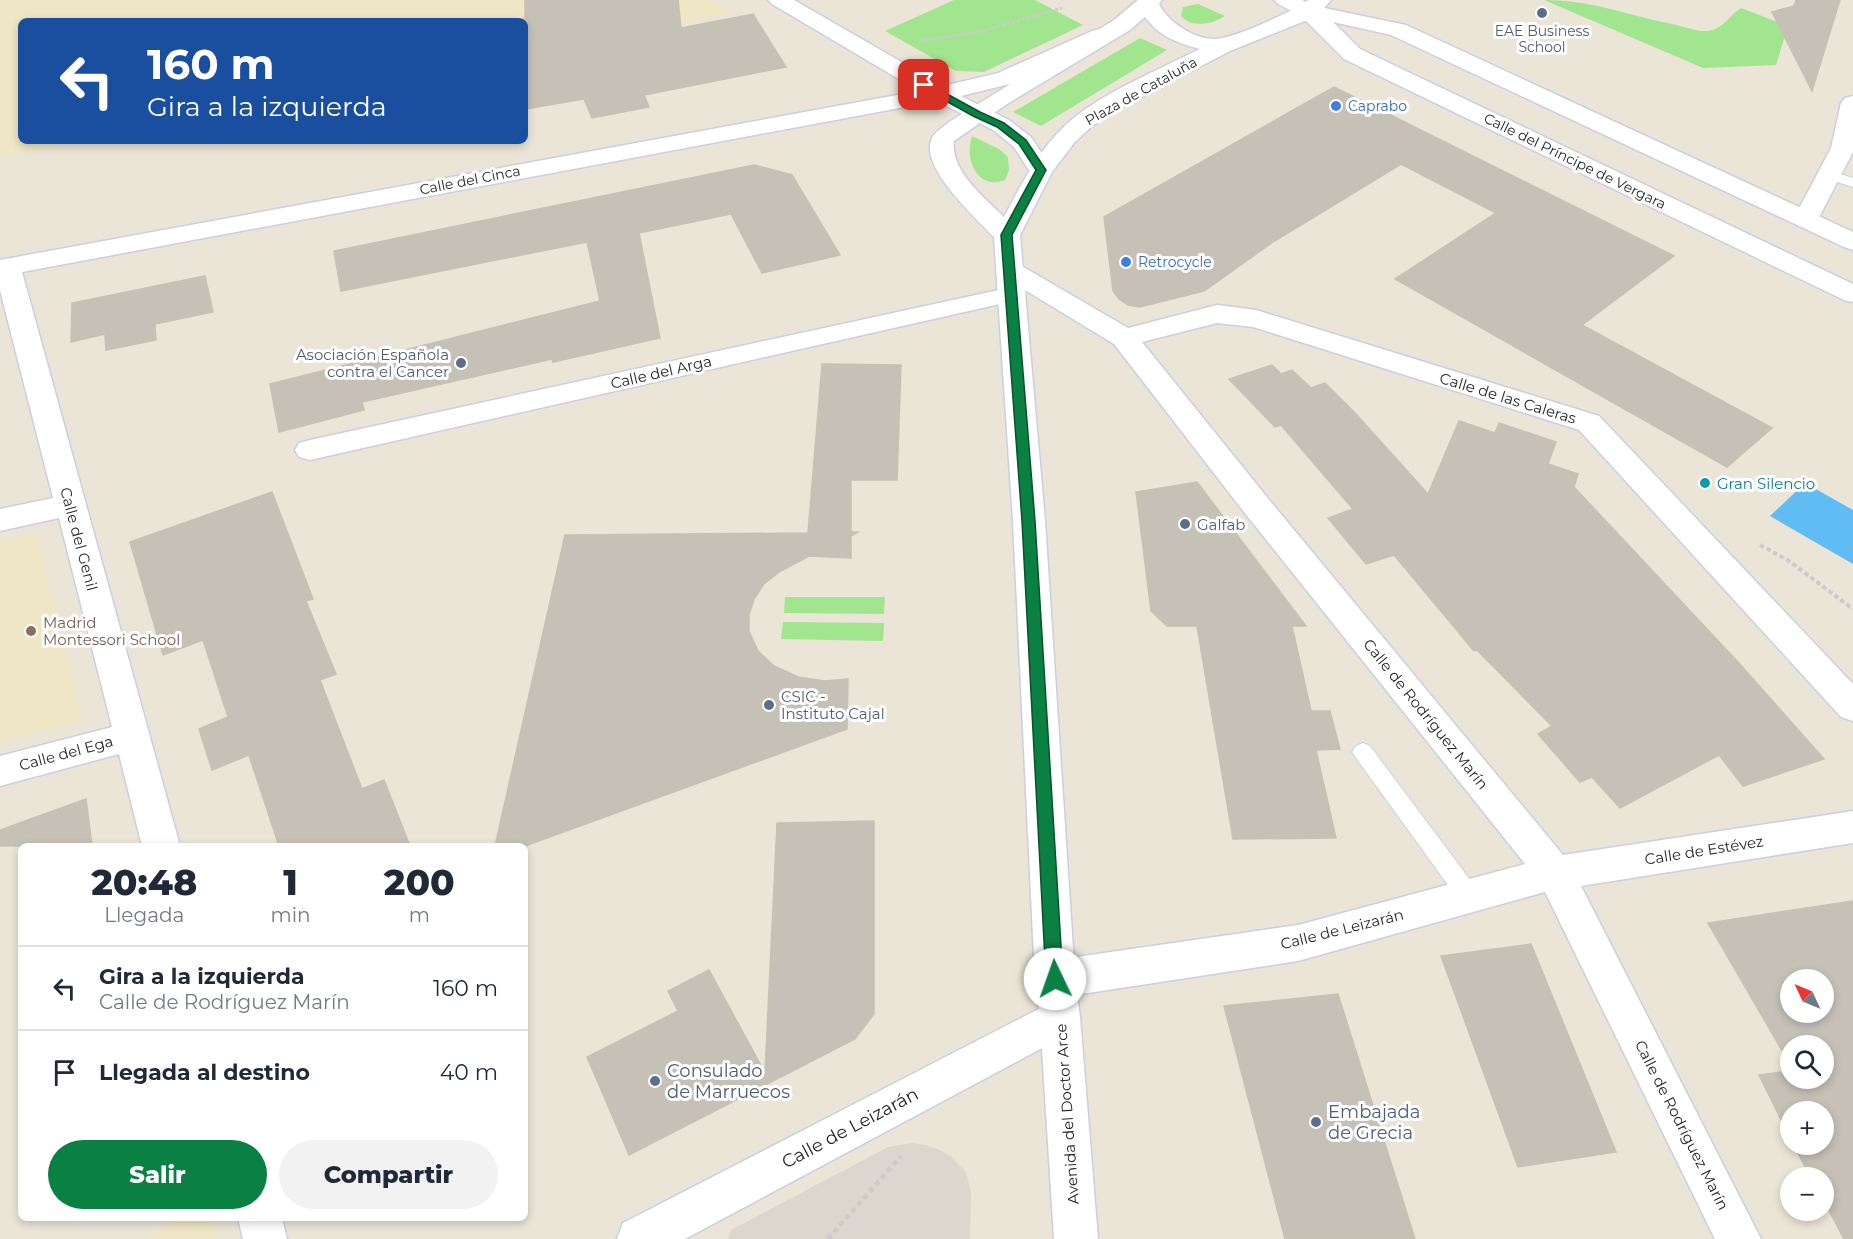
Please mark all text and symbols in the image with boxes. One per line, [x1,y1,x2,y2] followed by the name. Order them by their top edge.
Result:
[1535,6,1549,20] marker: EAE Business School
[1495,22,1589,56] place label: EAE Business School
[147,38,275,90] text: 160 m
[48,42,126,120] icon: left
[1082,53,1200,129] street label: Plaza de Cataluña
[898,59,949,110] pin
[907,68,940,101] icon: arrive
[147,90,387,123] text: Gira a la izquierda
[1348,97,1407,115] place label: Caprabo
[1329,99,1343,113] marker: Caprabo
[1481,109,1669,213] street label: Calle del Príncipe de Vergara
[418,161,522,199] street label: Calle del Cinca
[1138,253,1212,271] place label: Retrocycle
[1119,255,1133,269] marker: Retrocycle
[296,345,449,381] place label: Asociación Española contra el Cancer
[609,351,713,393] street label: Calle del Arga
[454,356,468,370] marker: Asociación Española contra el Cancer
[1437,368,1579,428] street label: Calle de las Caleras
[1717,474,1815,493] place label: Gran Silencio
[1698,476,1712,490] marker: Gran Silencio
[56,485,102,593] street label: Calle del Genil
[1197,515,1245,534] place label: Galfab
[1178,517,1192,531] marker: Galfab
[43,613,180,649] place label: Madrid Montessori School
[24,624,38,638] marker: Madrid Montessori School
[1359,635,1493,793] street label: Calle de Rodríguez Marín
[781,687,885,723] place label: CSIC - Instituto Cajal
[762,698,776,712] marker: CSIC - Instituto Cajal
[17,731,115,775] street label: Calle del Ega
[1643,831,1765,869] street label: Calle de Estévez
[91,860,197,904] text: 20:48
[283,860,298,904] text: 1
[384,860,455,904] text: 200
[104,903,184,927] text: Llegada
[271,903,311,927] text: min
[409,903,430,927] text: m
[1278,905,1406,953] street label: Calle de Leizarán
[1023,947,1087,1011] position arrow
[99,963,305,990] text: Gira a la izquierda
[1780,969,1834,1023] north arrow
[1780,969,1834,1221] map controls
[48,972,81,1005] icon: left
[433,975,498,1002] text: 160 m
[99,990,350,1014] text: Calle de Rodríguez Marín
[1051,1023,1083,1205] street label: Avenida del Doctor Arce
[1780,1035,1834,1089] button: search
[1631,1037,1733,1213] street label: Calle de Rodríguez Marín
[48,1056,81,1089] icon: arrive
[99,1059,310,1086] text: Llegada al destino
[440,1059,498,1086] text: 40 m
[667,1060,790,1103] place label: Consulado de Marruecos
[648,1074,662,1088] marker: Consulado de Marruecos
[778,1083,922,1173] street label: Calle de Leizarán
[1328,1101,1420,1144] place label: Embajada de Grecia
[1780,1101,1834,1155] button: +
[1309,1115,1323,1129] marker: Embajada de Grecia
[48,1140,267,1209] button: Salir
[279,1140,498,1209] button: Compartir
[1780,1167,1834,1221] button: −

